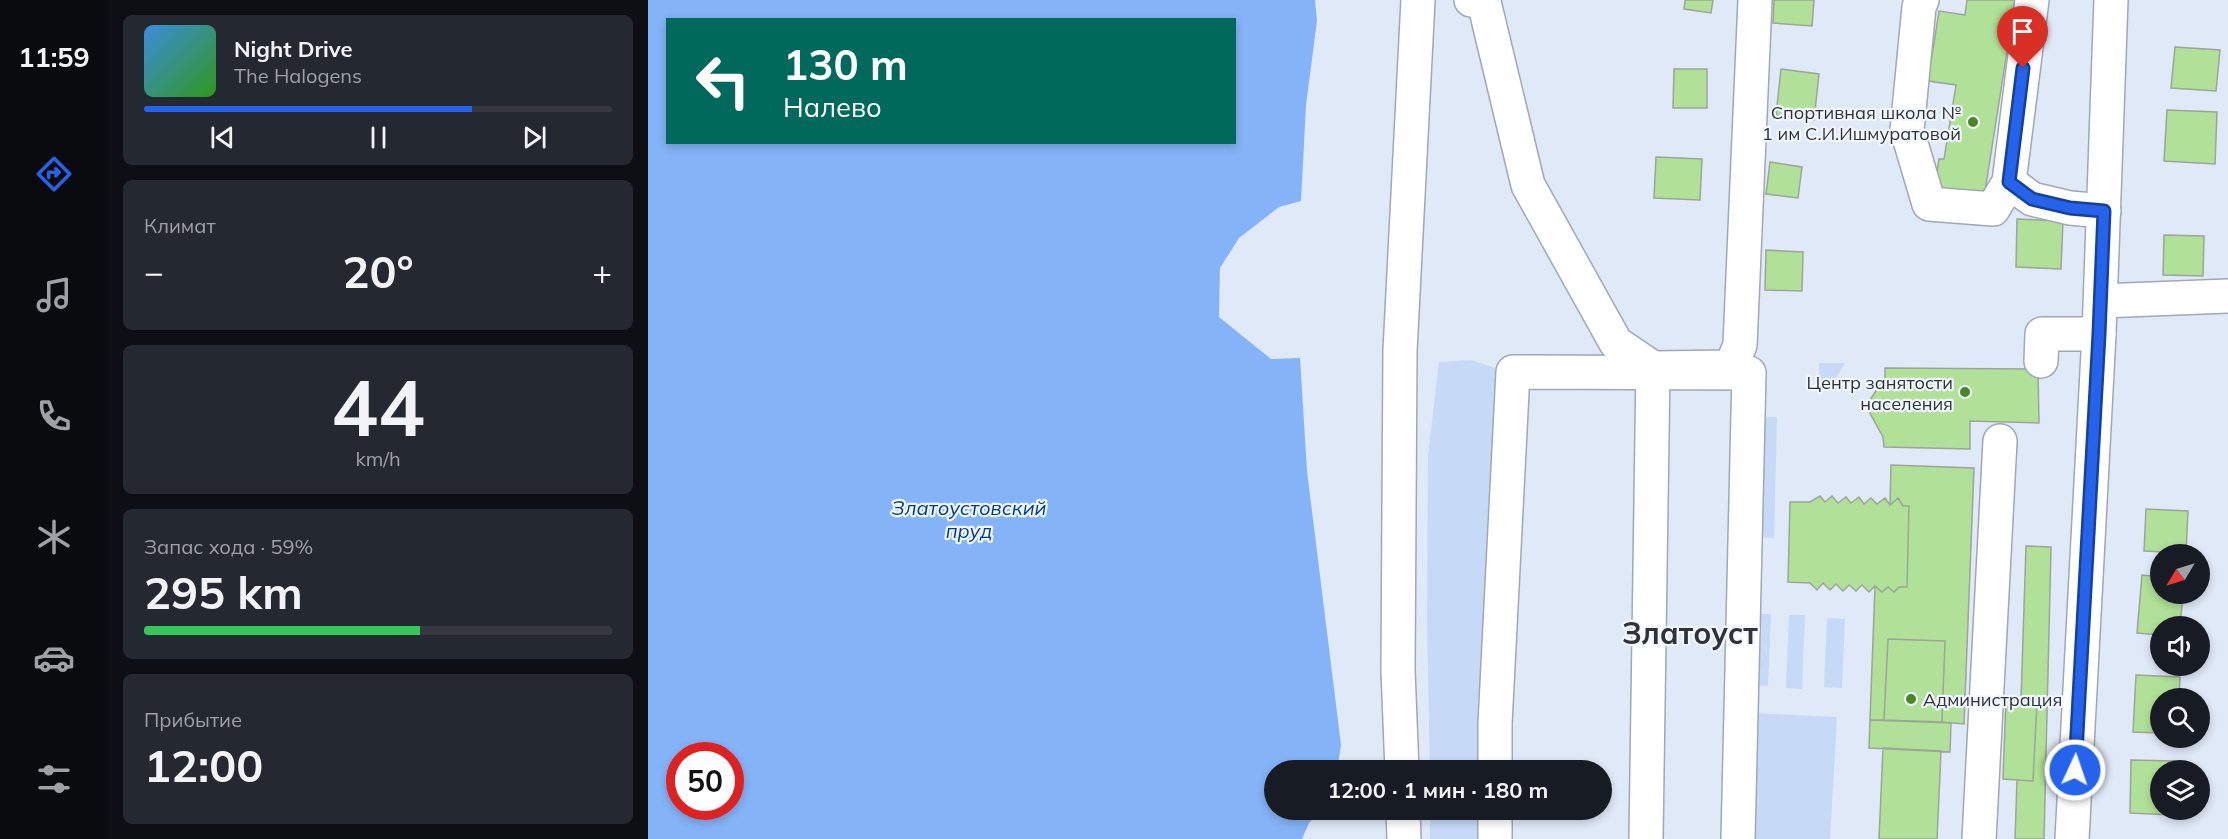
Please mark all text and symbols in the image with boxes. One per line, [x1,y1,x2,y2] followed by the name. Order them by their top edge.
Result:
[1997,6,2048,68] pin
[2006,15,2039,48] icon: arrive
[234,35,353,63] text: Night Drive
[783,38,908,91] text: 130 m
[18,40,90,74] text: 11:59
[684,42,762,120] icon: left
[234,63,362,88] text: The Halogens
[783,90,882,124] text: Налево
[1762,101,1961,145] place label: Спортивная школа № 1 им С.И.Ишмуратовой
[1966,115,1980,129] marker: Спортивная школа № 1 им С.И.Ишмуратовой
[206,121,239,154] icon: previous
[362,121,395,154] icon: pause
[518,121,551,154] icon: next
[33,153,75,195] icon: directions
[144,213,216,238] text: Климат
[342,243,414,299] text: 20°
[144,251,164,292] text: −
[592,251,612,292] text: +
[33,274,75,316] icon: music
[331,358,425,456] text: 44
[1807,371,1953,415] place label: Центр занятости населения
[1958,385,1972,399] marker: Центр занятости населения
[33,395,75,437] icon: phone
[355,446,401,471] text: km/h
[892,495,1047,543] water label: Златоустовский пруд
[33,516,75,558] icon: climate
[144,534,313,559] text: Запас хода · 59%
[2150,544,2210,604] north arrow
[2150,544,2210,820] map controls
[144,564,303,620] text: 295 km
[1622,614,1758,652] district label: Златоуст
[2150,616,2210,676] button: sound
[33,637,75,679] icon: car
[1923,688,2062,711] place label: Администрация
[2150,688,2210,748] button: search
[1904,692,1918,706] marker: Администрация
[144,707,242,732] text: Прибытие
[144,737,263,793] text: 12:00
[2043,738,2107,802] position arrow
[666,742,744,820] speed limit sign: 50
[33,758,75,800] icon: filters
[2150,760,2210,820] button: layers
[1328,776,1548,804] text: 12:00 · 1 мин · 180 m

